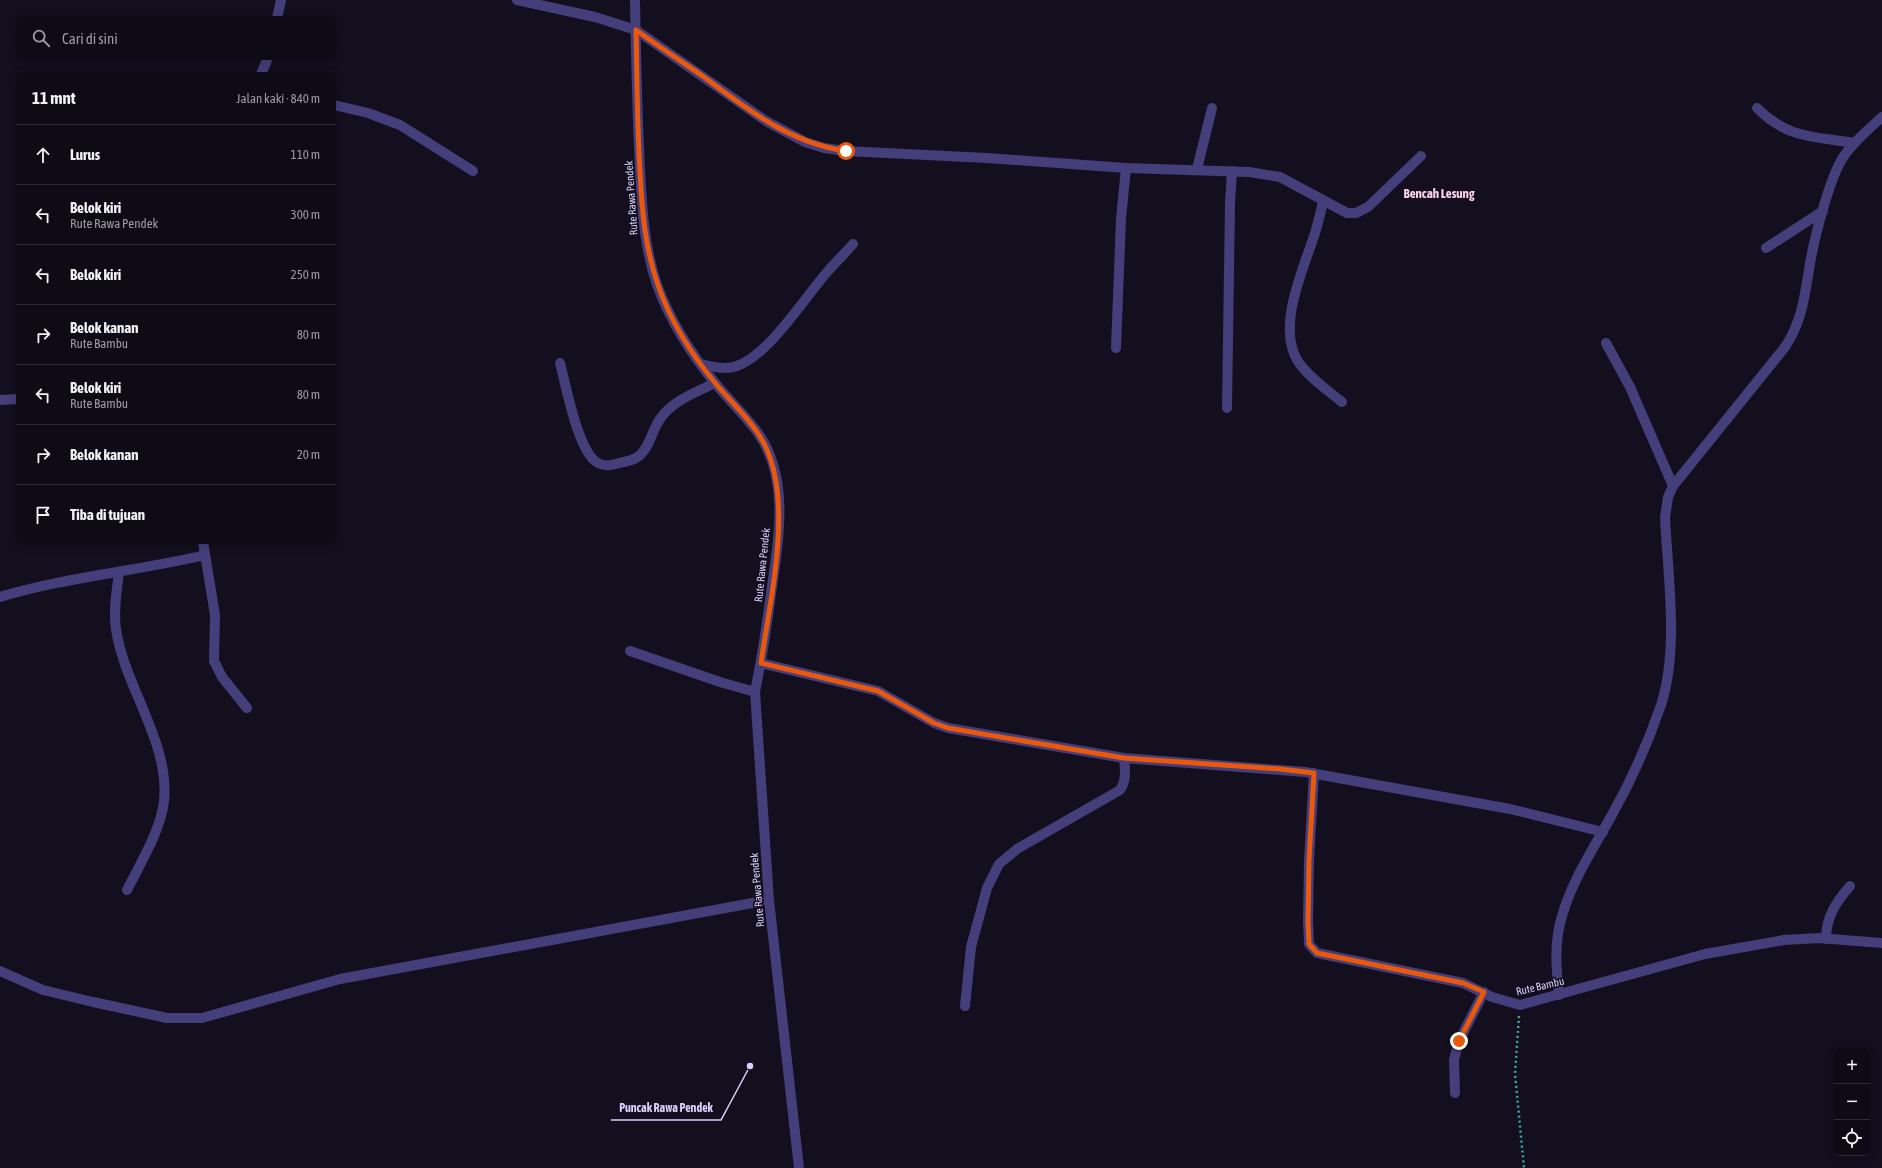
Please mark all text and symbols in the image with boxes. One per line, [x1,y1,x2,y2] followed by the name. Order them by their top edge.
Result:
[16,16,336,60] search box
[30,27,52,49] icon: search
[62,30,118,47] text: Cari di sini
[32,88,76,108] text: 11 mnt
[236,91,320,106] text: Jalan kaki · 840 m
[837,142,855,160] route start
[32,144,54,166] icon: ahead
[70,146,100,163] text: Lurus
[291,147,320,162] text: 110 m
[622,160,640,236] street label: Rute Rawa Pendek
[1403,186,1475,201] district label: Bencah Lesung
[70,199,121,216] text: Belok kiri
[32,204,54,226] icon: left
[291,207,320,222] text: 300 m
[70,216,158,231] text: Rute Rawa Pendek
[32,264,54,286] icon: left
[70,266,121,283] text: Belok kiri
[291,267,320,282] text: 250 m
[70,319,139,336] text: Belok kanan
[32,324,54,346] icon: right
[297,327,320,342] text: 80 m
[70,336,128,351] text: Rute Bambu
[70,379,121,396] text: Belok kiri
[32,384,54,406] icon: left
[297,387,320,402] text: 80 m
[70,396,128,411] text: Rute Bambu
[32,444,54,466] icon: right
[70,446,139,463] text: Belok kanan
[297,447,320,462] text: 20 m
[32,504,54,526] icon: arrive
[70,506,145,523] text: Tiba di tujuan
[752,527,772,603] street label: Rute Rawa Pendek
[748,852,766,928] street label: Rute Rawa Pendek
[1515,975,1565,997] street label: Rute Bambu
[1450,1032,1468,1050] route end
[1834,1048,1870,1156] map controls
[1834,1048,1870,1084] button: +
[1834,1084,1870,1120] button: −
[611,1096,721,1120] callout: Puncak Rawa Pendek
[619,1101,714,1115] text: Puncak Rawa Pendek
[1834,1120,1870,1156] button: locate

